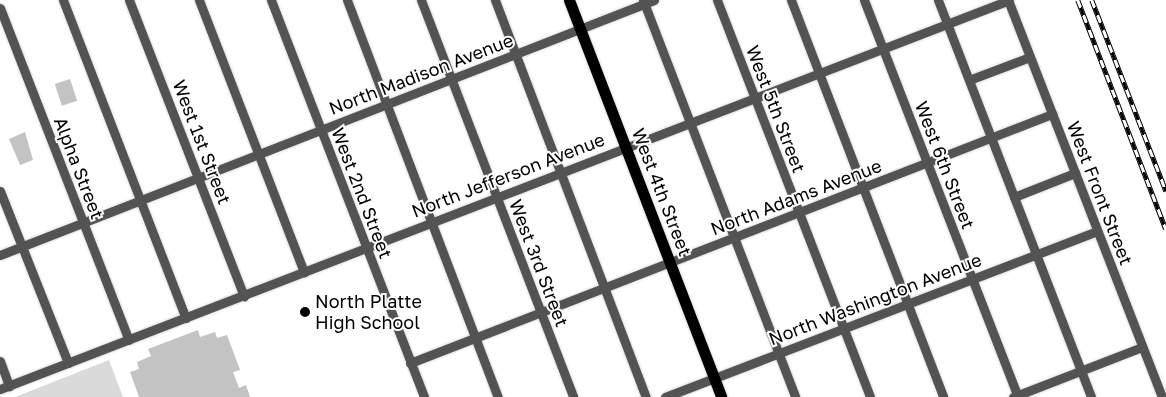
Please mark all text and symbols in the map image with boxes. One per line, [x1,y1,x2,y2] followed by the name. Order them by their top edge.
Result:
[326,29,516,119] street label: North Madison Avenue
[742,42,810,176] street label: West 5th Street
[168,77,236,207] street label: West 1st Street
[911,98,979,232] street label: West 6th Street
[50,114,108,222] street label: Alpha Street
[1063,118,1137,268] street label: West Front Street
[327,124,397,262] street label: West 2nd Street
[628,125,696,259] street label: West 4th Street
[408,128,608,222] street label: North Jefferson Avenue
[708,154,884,240] street label: North Adams Avenue
[505,196,573,330] street label: West 3rd Street
[766,248,984,350] street label: North Washington Avenue
[315,291,422,334] place label: North Platte High School
[299,306,311,318] marker: North Platte High School

